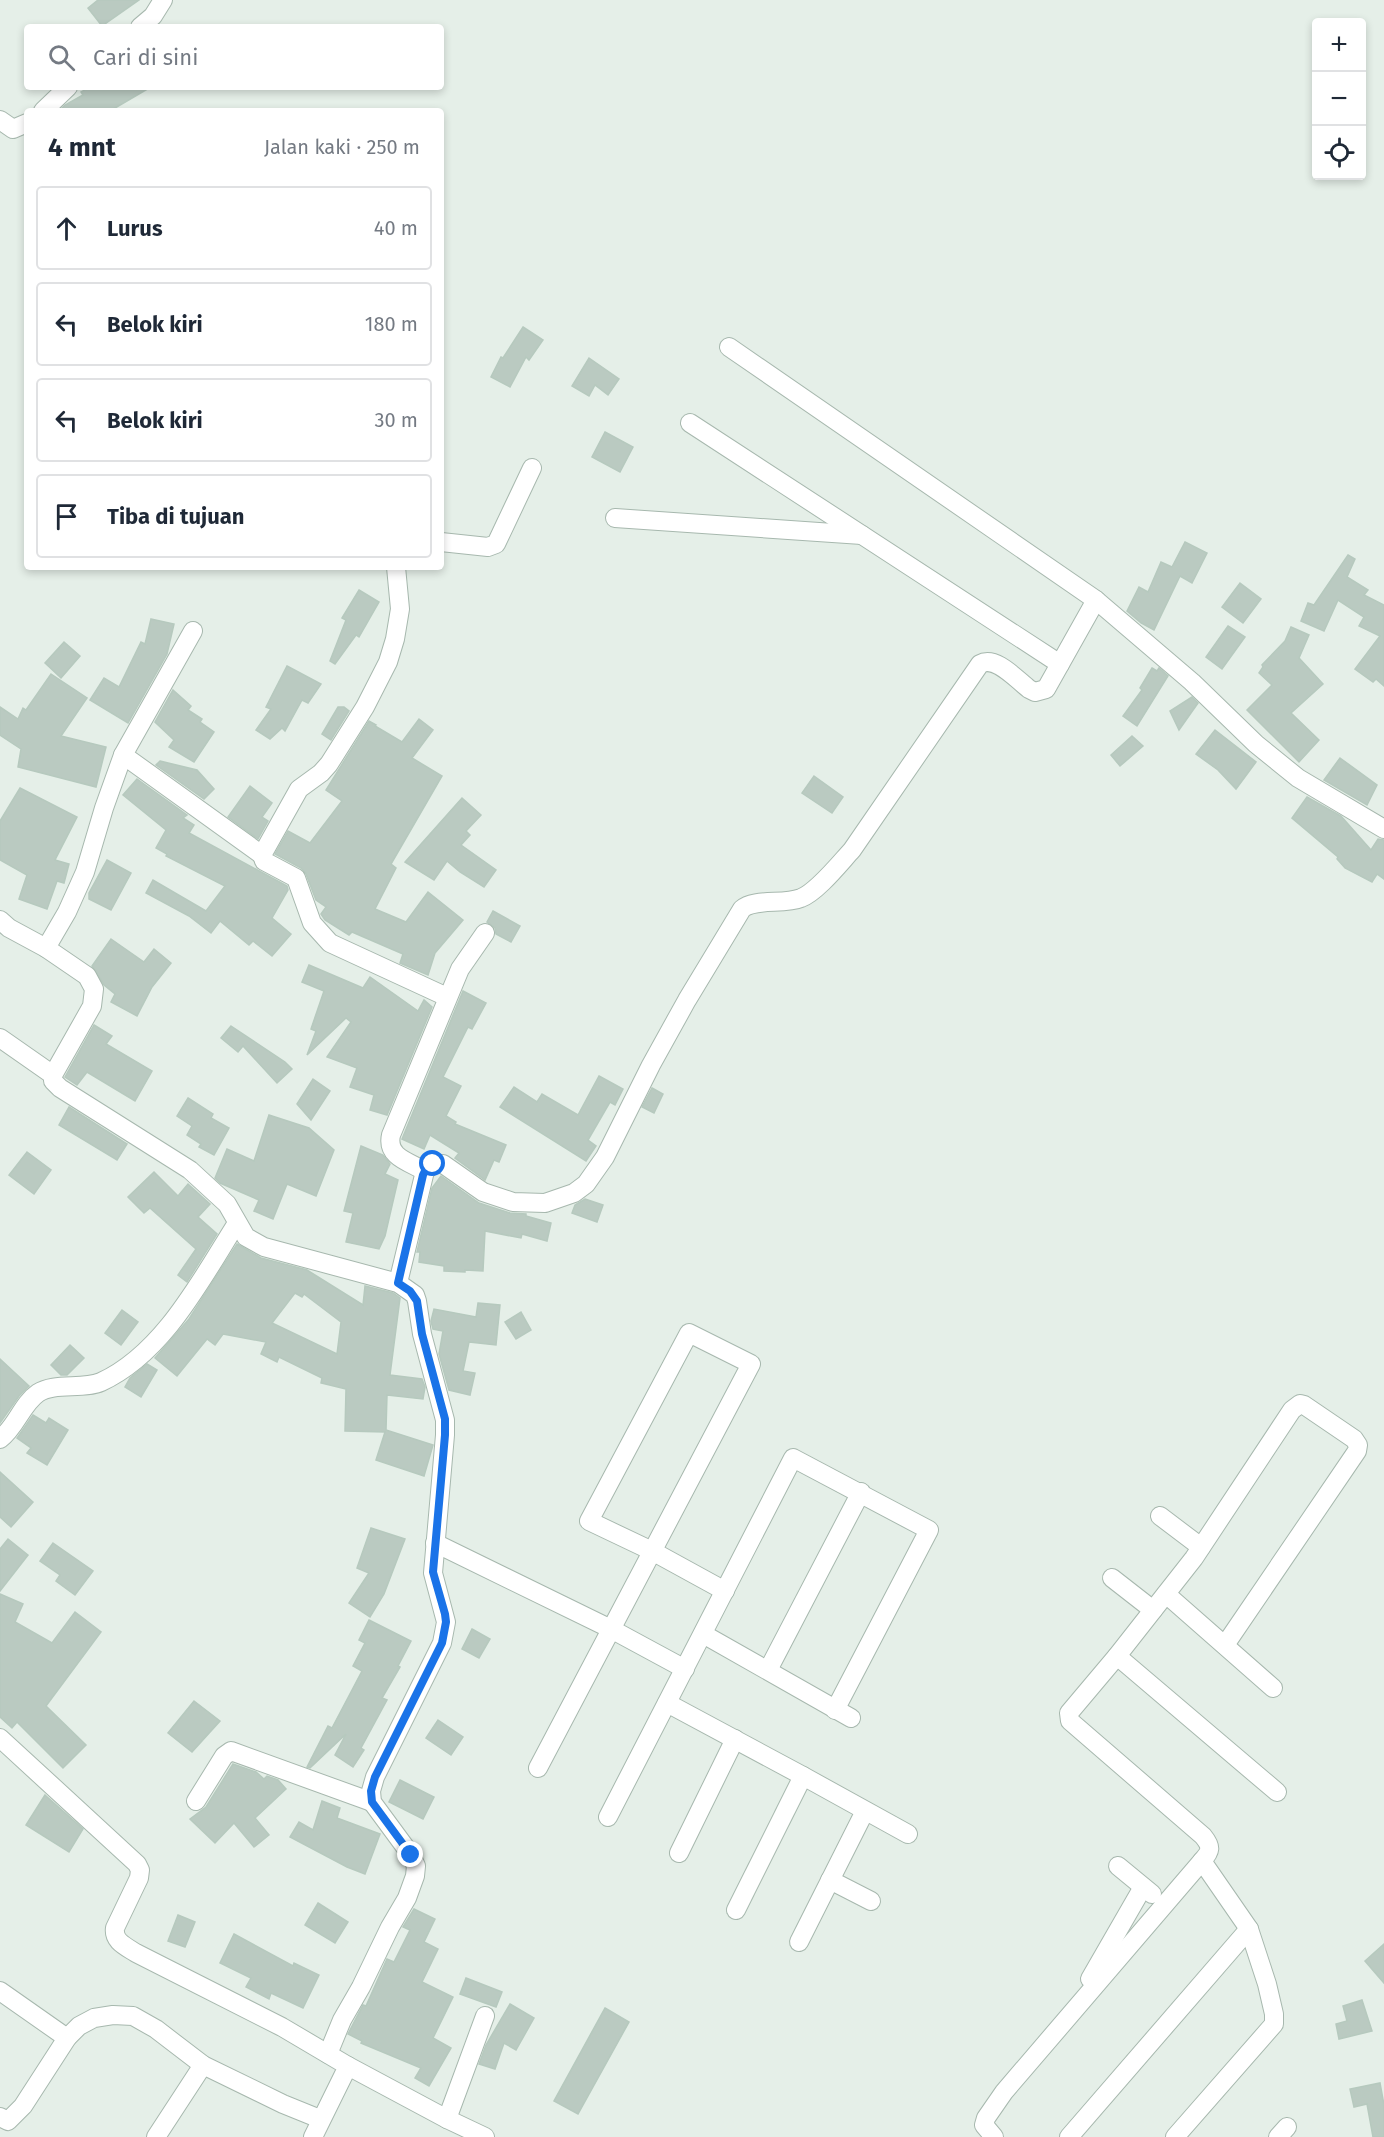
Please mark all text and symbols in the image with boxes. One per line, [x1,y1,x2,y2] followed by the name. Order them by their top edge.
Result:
[1312,18,1366,180] map controls
[1312,18,1366,72] button: +
[24,24,444,90] search box
[45,41,78,74] icon: search
[93,44,198,71] text: Cari di sini
[1312,72,1366,126] button: −
[1312,126,1366,180] button: locate
[48,132,116,163] text: 4 mnt
[264,135,420,159] text: Jalan kaki · 250 m
[50,212,83,245] icon: ahead
[107,215,163,242] text: Lurus
[374,216,418,240] text: 40 m
[50,308,83,341] icon: left
[107,311,203,338] text: Belok kiri
[365,312,418,336] text: 180 m
[50,404,83,437] icon: left
[107,407,203,434] text: Belok kiri
[374,408,418,432] text: 30 m
[50,500,83,533] icon: arrive
[107,503,244,530] text: Tiba di tujuan
[419,1150,445,1176] route start
[397,1841,423,1867] route end

